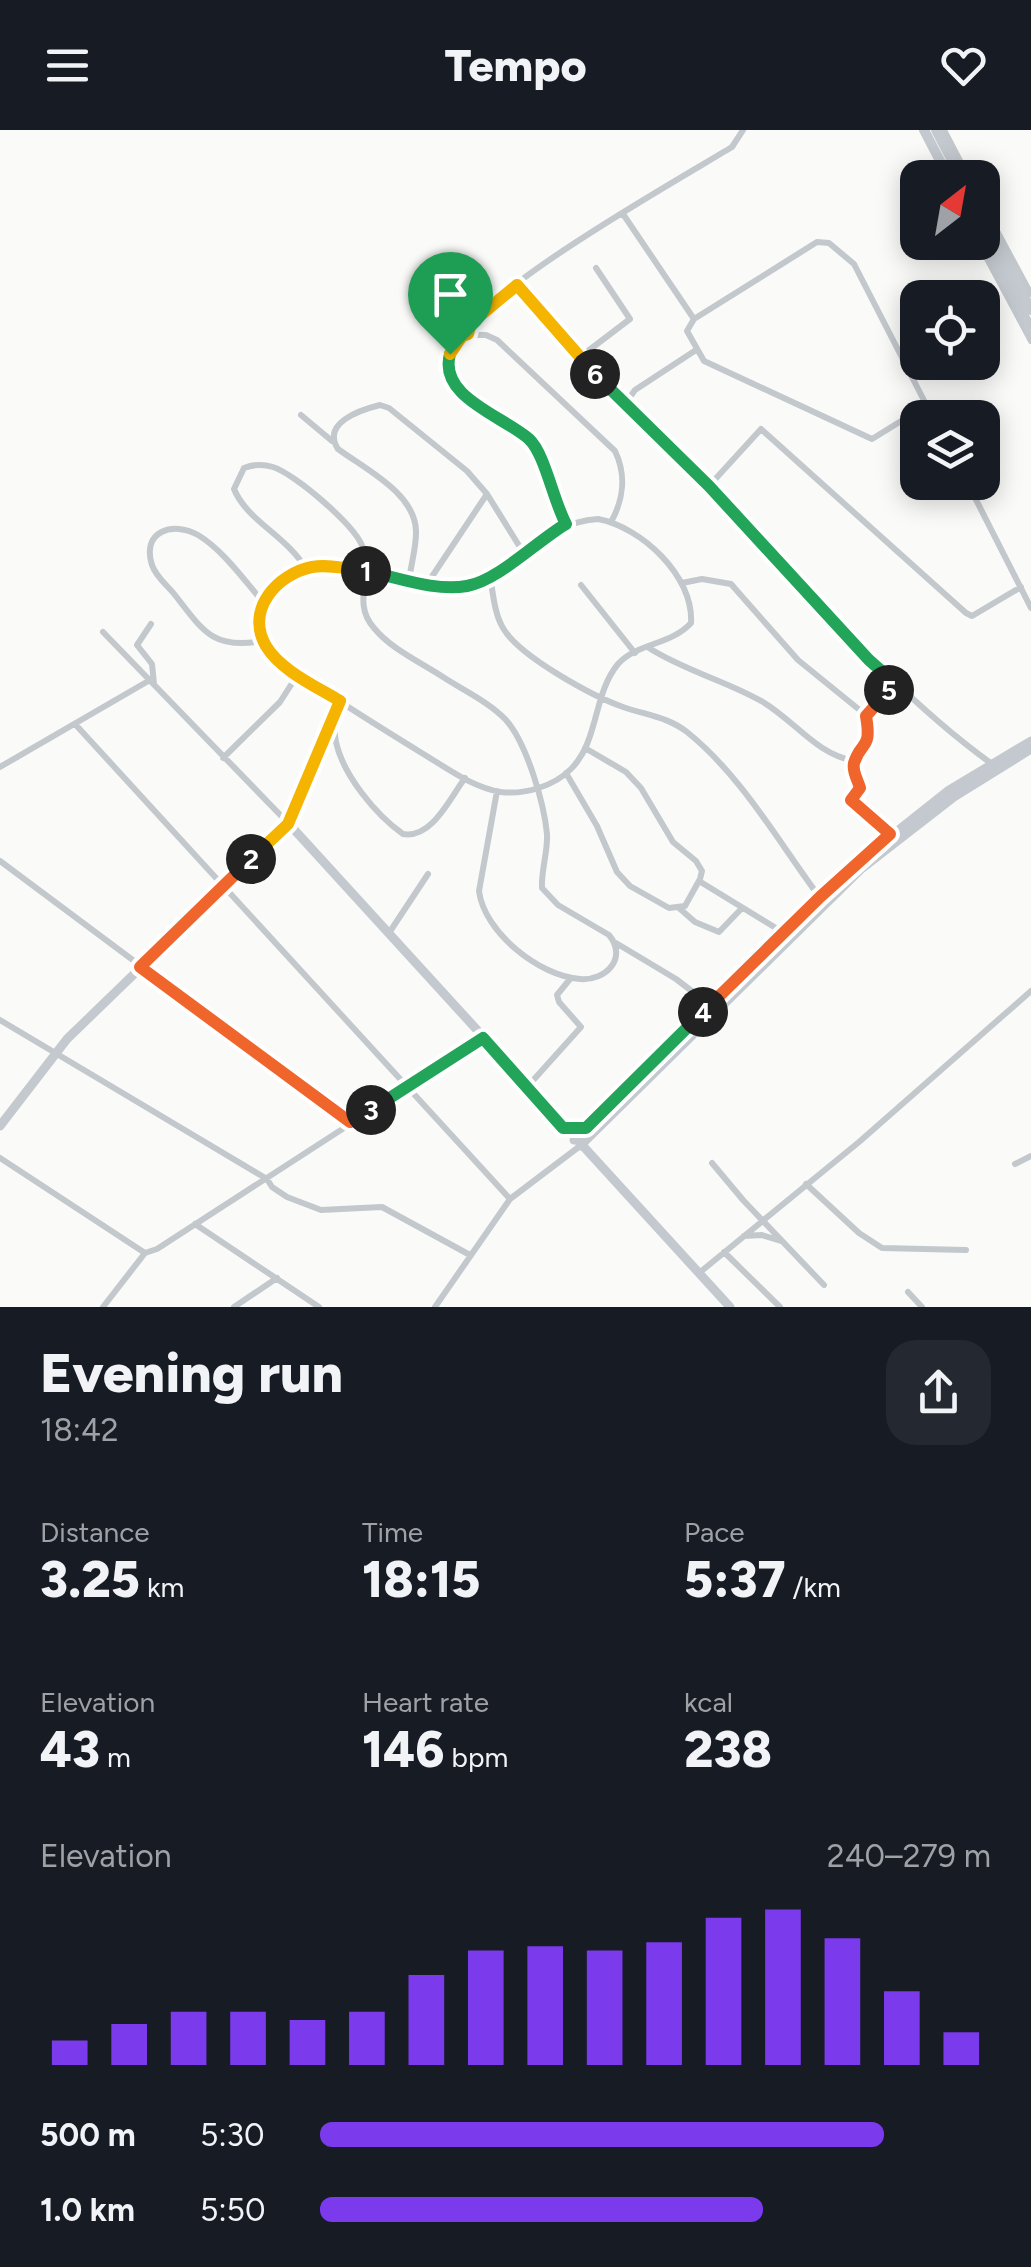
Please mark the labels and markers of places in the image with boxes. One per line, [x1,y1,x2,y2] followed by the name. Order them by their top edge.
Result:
[408,252,493,355] pin
[570,349,620,399] pin: 6
[341,546,391,596] pin: 1
[864,665,914,715] pin: 5
[226,834,276,884] pin: 2
[678,987,728,1037] pin: 4
[346,1085,396,1135] pin: 3

